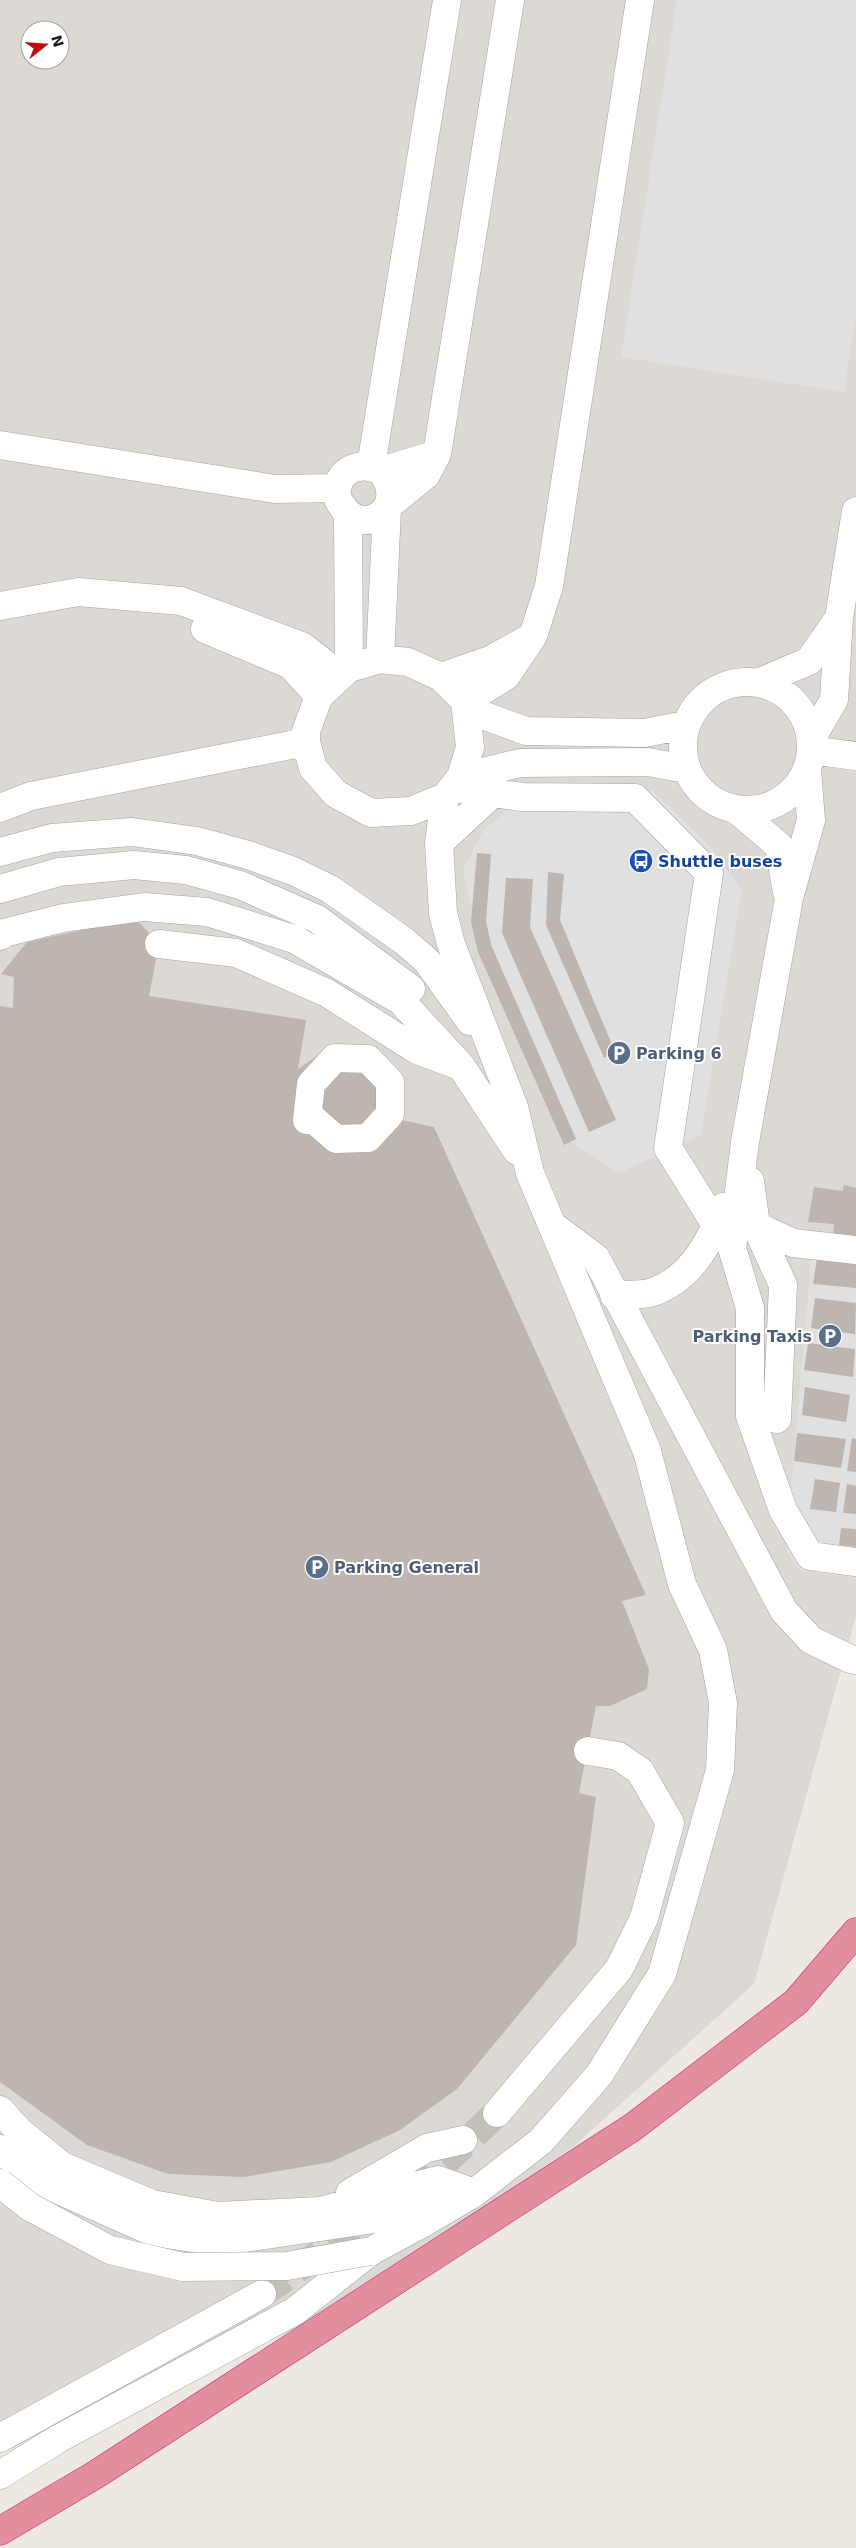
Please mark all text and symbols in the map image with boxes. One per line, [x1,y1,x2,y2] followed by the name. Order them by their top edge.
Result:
[20,20,70,70] north arrow
[48,33,67,49] text: N
[628,848,654,874] bus stop icon: Shuttle buses
[658,852,782,871] place label: Shuttle buses
[606,1040,632,1066] parking icon: Parking 6
[636,1044,722,1063] place label: Parking 6
[817,1323,843,1349] parking icon: Parking Taxis
[693,1327,812,1346] place label: Parking Taxis
[304,1554,330,1580] parking icon: Parking General
[334,1558,479,1577] place label: Parking General

